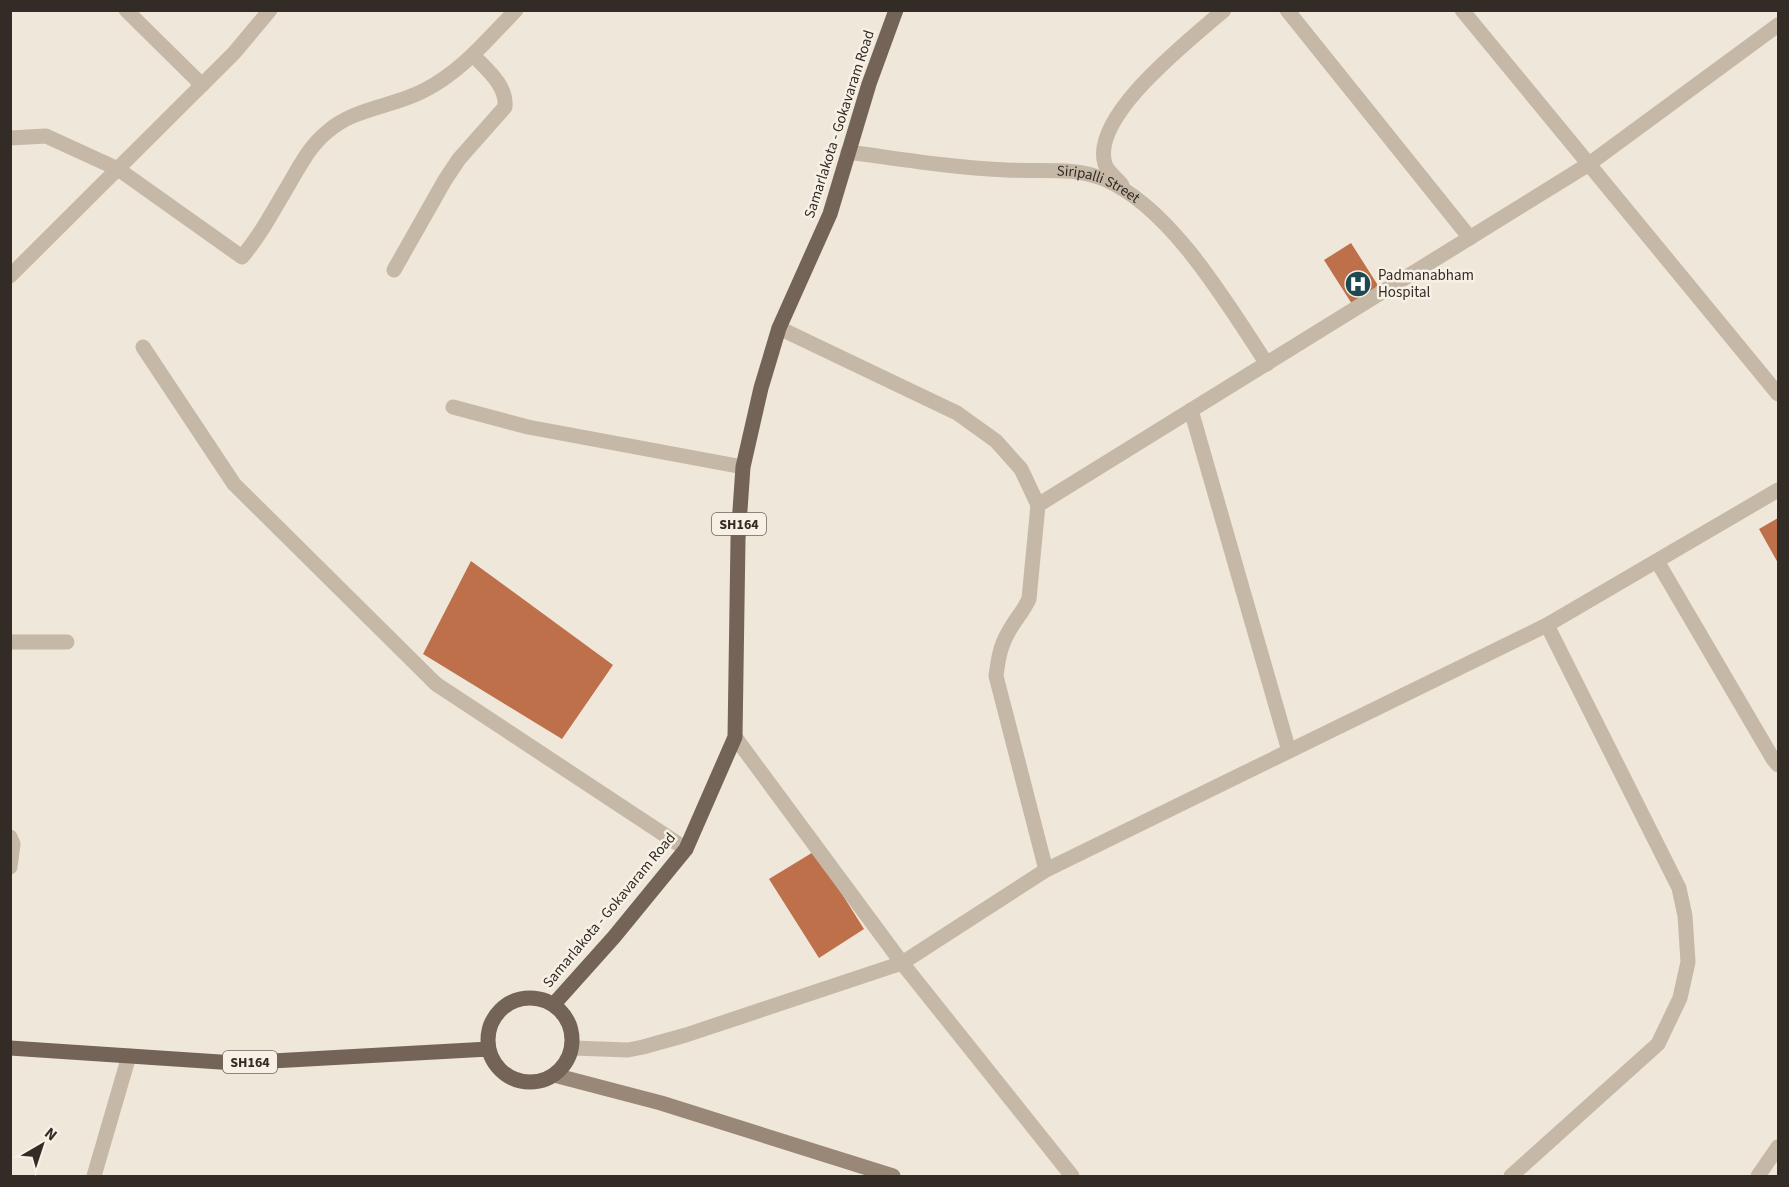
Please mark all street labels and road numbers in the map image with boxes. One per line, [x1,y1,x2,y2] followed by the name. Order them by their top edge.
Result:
[799,27,880,221] street label: Samarlakota - Gokavaram Road
[1056,160,1144,208] street label: Siripalli Street
[712,513,766,535] road number: SH164
[538,828,681,992] street label: Samarlakota - Gokavaram Road
[223,1051,277,1073] road number: SH164

